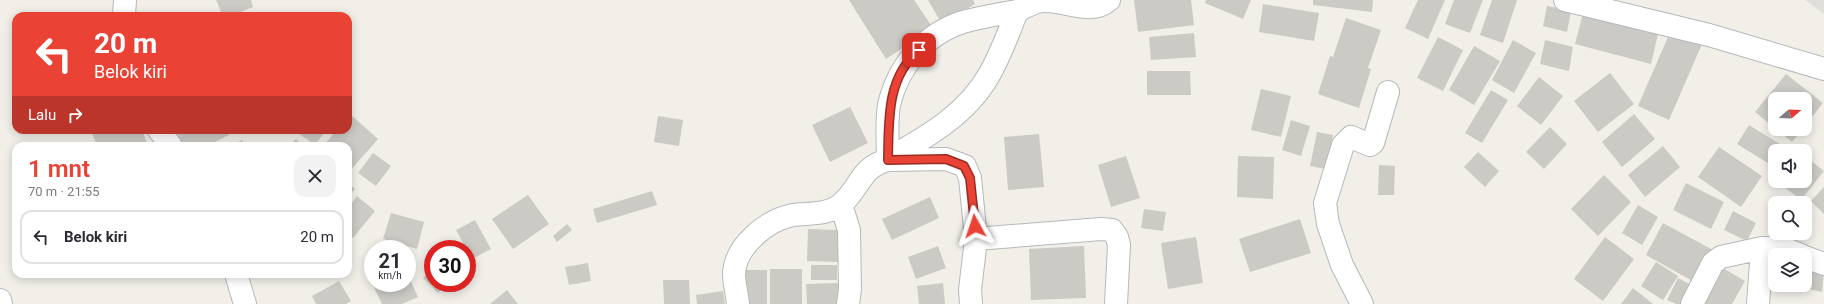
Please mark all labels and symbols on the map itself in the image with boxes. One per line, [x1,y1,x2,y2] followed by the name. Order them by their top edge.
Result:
[902,33,936,67] pin
[1768,92,1812,136] north arrow
[954,205,996,247] position arrow
[424,240,476,292] speed limit sign: 30

